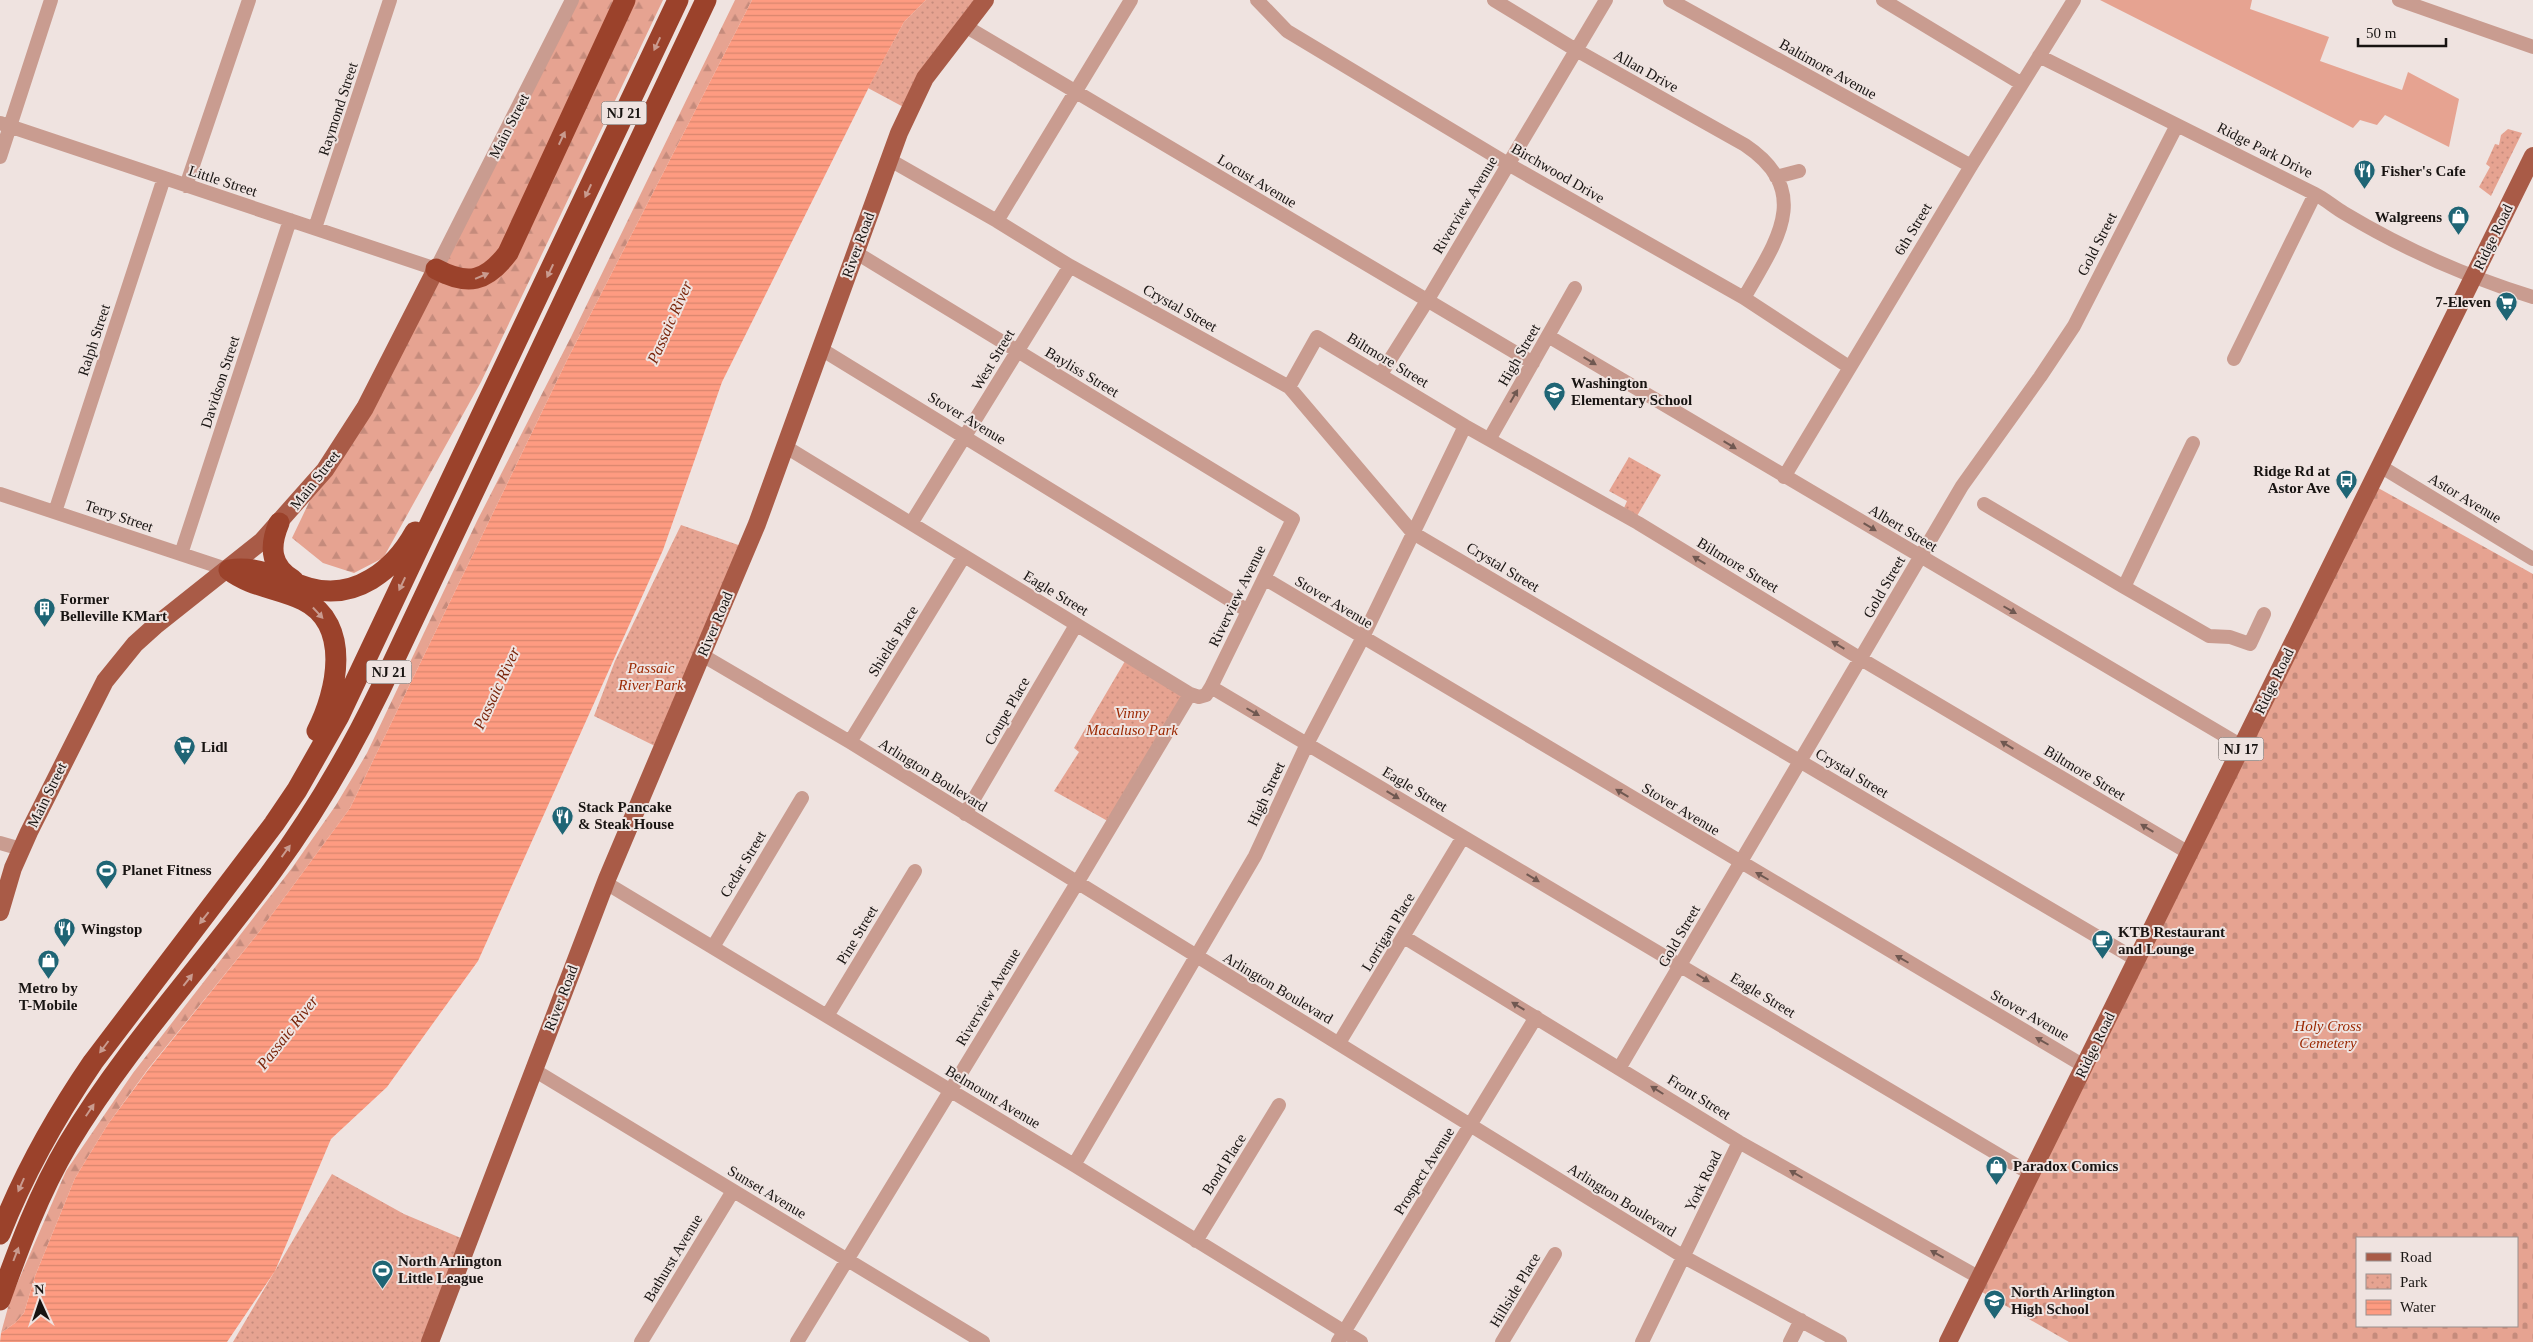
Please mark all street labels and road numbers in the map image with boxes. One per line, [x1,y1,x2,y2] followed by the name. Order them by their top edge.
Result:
[1777,36,1880,102] street label: Baltimore Avenue
[1611,47,1681,95] street label: Allan Drive
[315,60,361,158] street label: Raymond Street
[486,90,532,161] street label: Main Street
[602,102,646,125] road number: NJ 21
[2215,119,2316,181] street label: Ridge Park Drive
[1509,140,1608,206] street label: Birchwood Drive
[1215,151,1300,211] street label: Locust Avenue
[1430,153,1501,257] street label: Riverview Avenue
[187,162,260,200] street label: Little Street
[1891,199,1935,258] street label: 6th Street
[2470,201,2516,273] street label: Ridge Road
[2074,209,2120,278] street label: Gold Street
[839,210,877,280] street label: River Road
[1140,281,1220,335] street label: Crystal Street
[75,301,113,378] street label: Ralph Street
[1495,321,1544,389] street label: High Street
[969,326,1018,393] street label: West Street
[1344,329,1432,391] street label: Biltmore Street
[198,333,243,430] street label: Davidson Street
[1042,344,1122,401] street label: Bayliss Street
[925,389,1009,448] street label: Stover Avenue
[287,447,343,513] street label: Main Street
[2426,470,2504,526] street label: Astor Avenue
[83,497,156,535] street label: Terry Street
[1866,501,1941,555] street label: Albert Street
[1694,534,1782,596] street label: Biltmore Street
[1464,539,1543,595] street label: Crystal Street
[1205,542,1269,649] street label: Riverview Avenue
[1860,553,1909,621] street label: Gold Street
[1021,567,1092,619] street label: Eagle Street
[1292,573,1376,632] street label: Stover Avenue
[694,589,736,659] street label: River Road
[865,602,921,679] street label: Shields Place
[2251,645,2297,717] street label: Ridge Road
[366,660,412,684] road number: NJ 21
[981,674,1033,748] street label: Coupe Place
[876,735,990,815] street label: Arlington Boulevard
[2218,738,2264,761] road number: NJ 17
[2041,742,2129,804] street label: Biltmore Street
[1813,745,1892,801] street label: Crystal Street
[24,759,70,830] street label: Main Street
[1244,759,1288,829] street label: High Street
[1380,763,1451,815] street label: Eagle Street
[1639,780,1723,839] street label: Stover Avenue
[717,827,769,900] street label: Cedar Street
[1358,890,1418,974] street label: Lorrigan Place
[833,902,881,967] street label: Pine Street
[1655,902,1704,970] street label: Gold Street
[953,945,1024,1049] street label: Riverview Avenue
[1220,949,1336,1027] street label: Arlington Boulevard
[541,963,581,1033] street label: River Road
[1728,969,1799,1021] street label: Eagle Street
[1988,986,2072,1044] street label: Stover Avenue
[2072,1009,2118,1081] street label: Ridge Road
[943,1062,1044,1132] street label: Belmount Avenue
[1665,1071,1734,1123] street label: Front Street
[1391,1124,1457,1218] street label: Prospect Avenue
[1199,1130,1249,1197] street label: Bond Place
[1682,1148,1725,1214] street label: York Road
[1565,1160,1679,1240] street label: Arlington Boulevard
[725,1162,809,1222] street label: Sunset Avenue
[641,1211,706,1305] street label: Bathurst Avenue
[1487,1250,1544,1330] street label: Hillside Place

